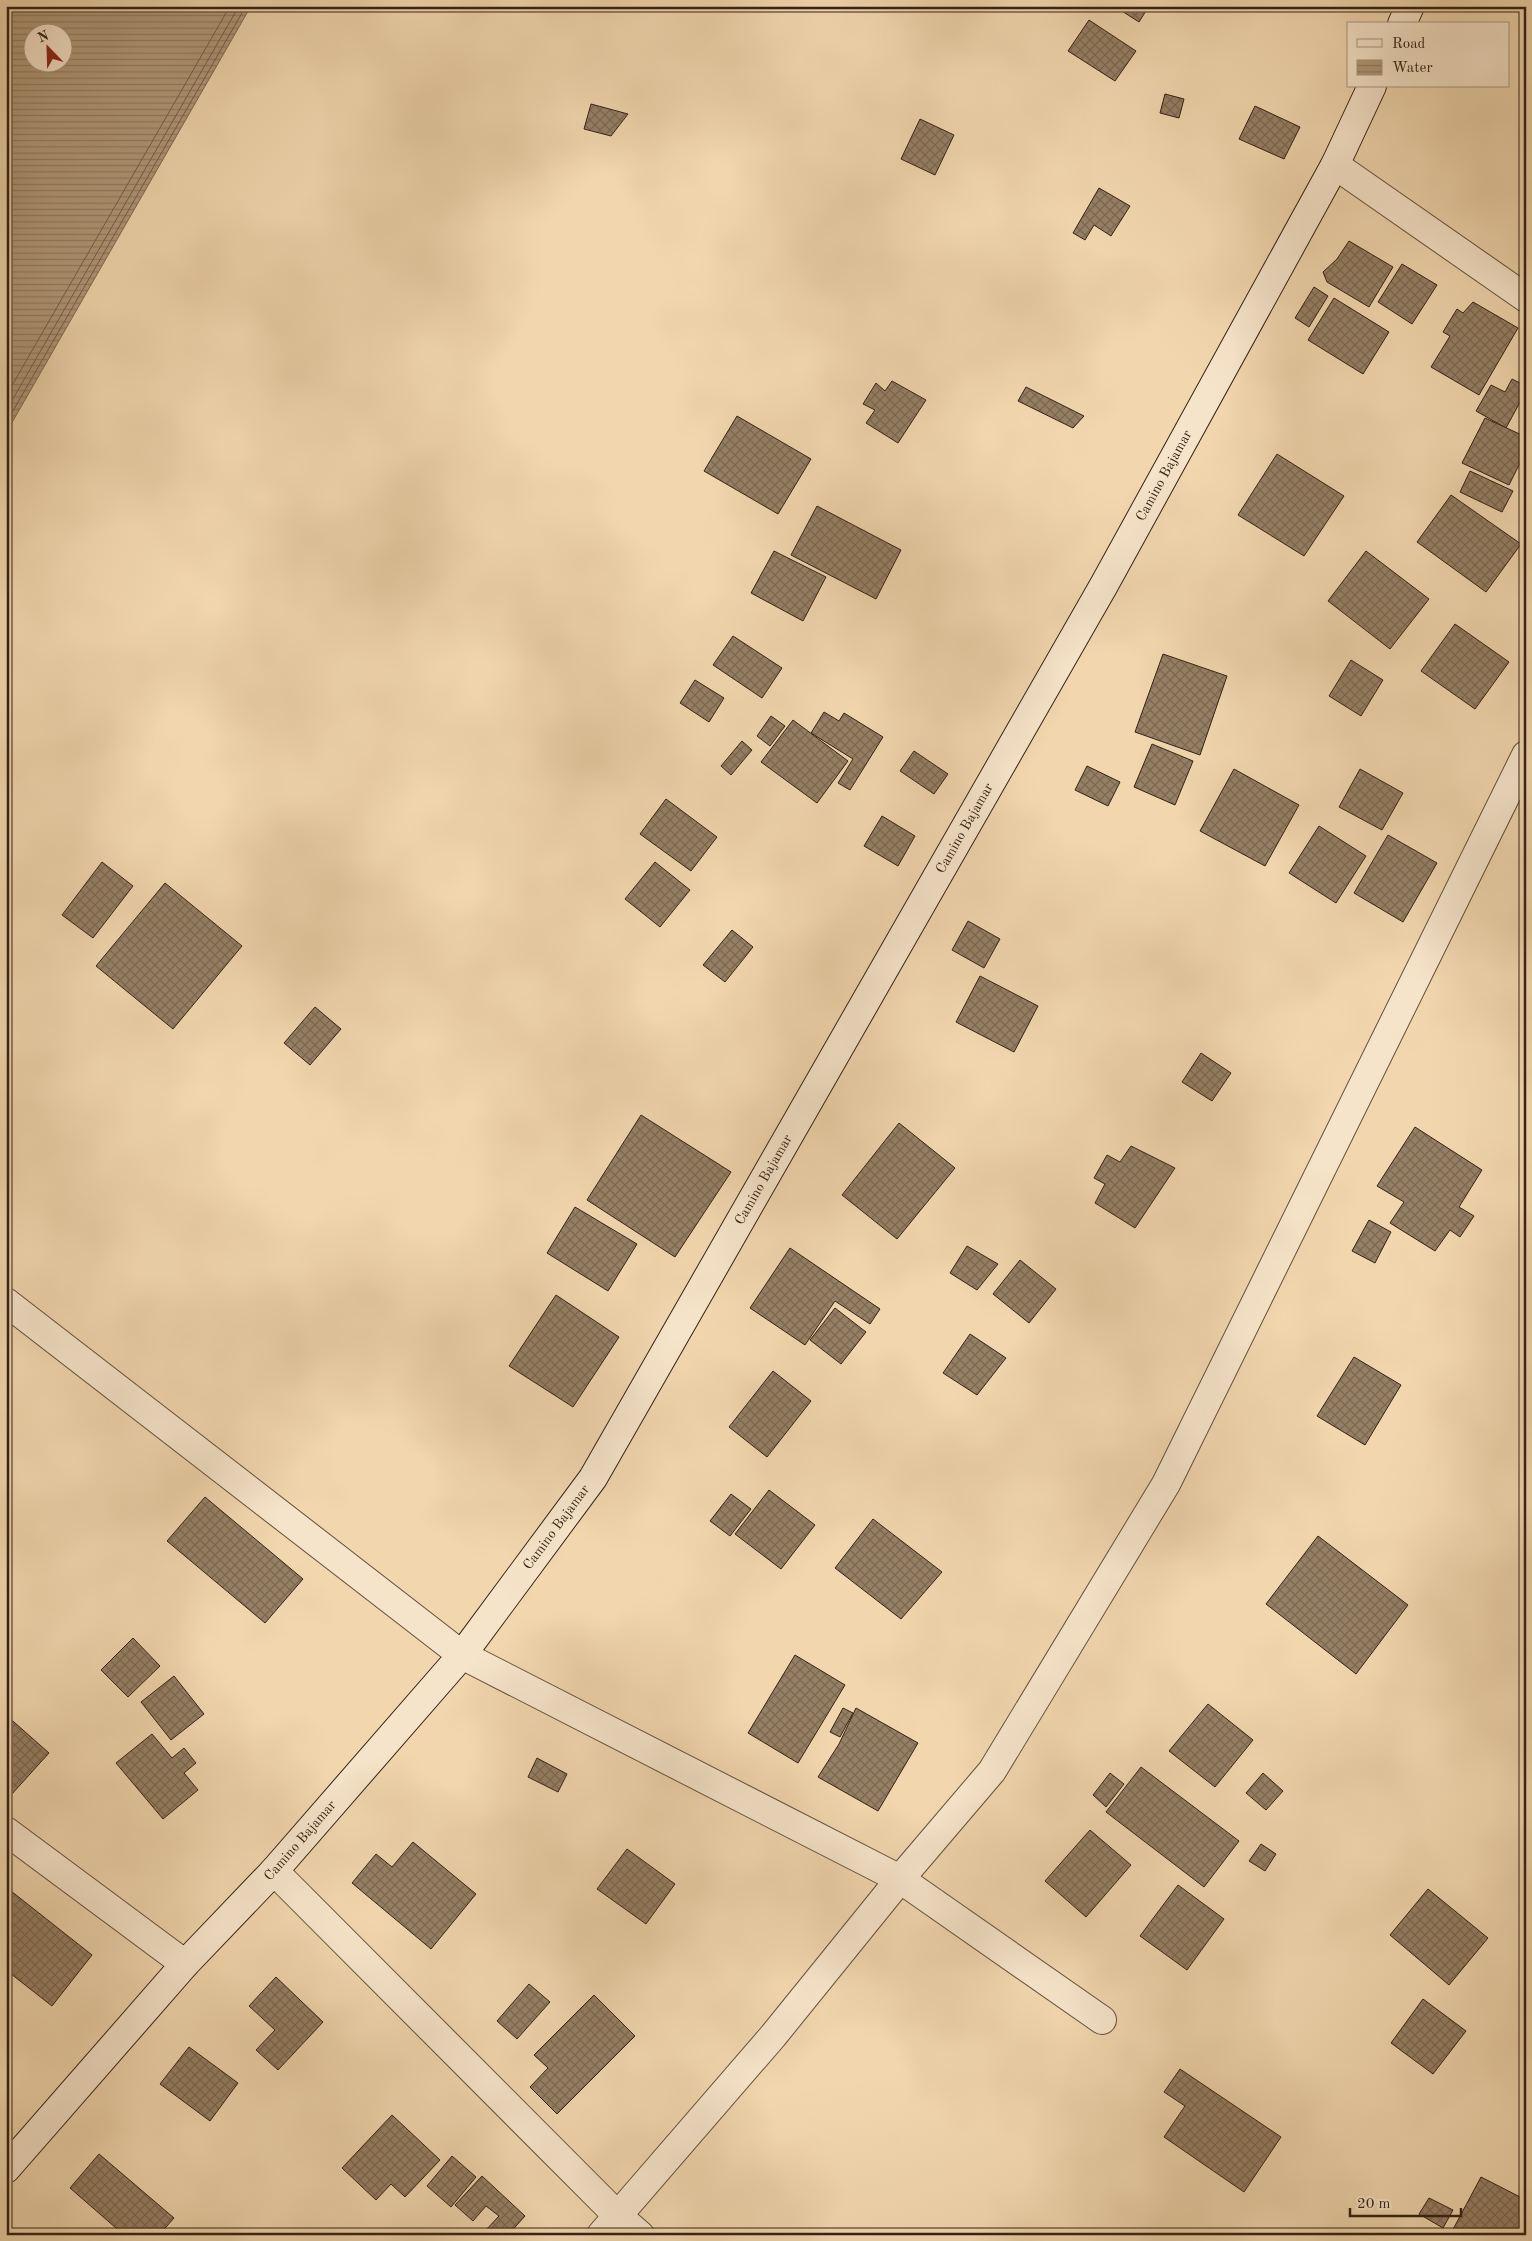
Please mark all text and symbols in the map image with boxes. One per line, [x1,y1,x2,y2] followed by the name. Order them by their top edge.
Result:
[22,22,72,72] north arrow
[1347,22,1510,88] legend
[36,28,51,45] text: N
[1392,37,1426,52] text: Road
[1392,61,1433,76] text: Water
[1134,428,1195,524] street label: Camino Bajamar
[934,781,996,876] street label: Camino Bajamar
[732,1132,795,1227] street label: Camino Bajamar
[521,1482,592,1572] street label: Camino Bajamar
[262,1798,339,1883] street label: Camino Bajamar
[1350,2186,1461,2218] scale bar
[1357,2197,1391,2212] text: 20 m

